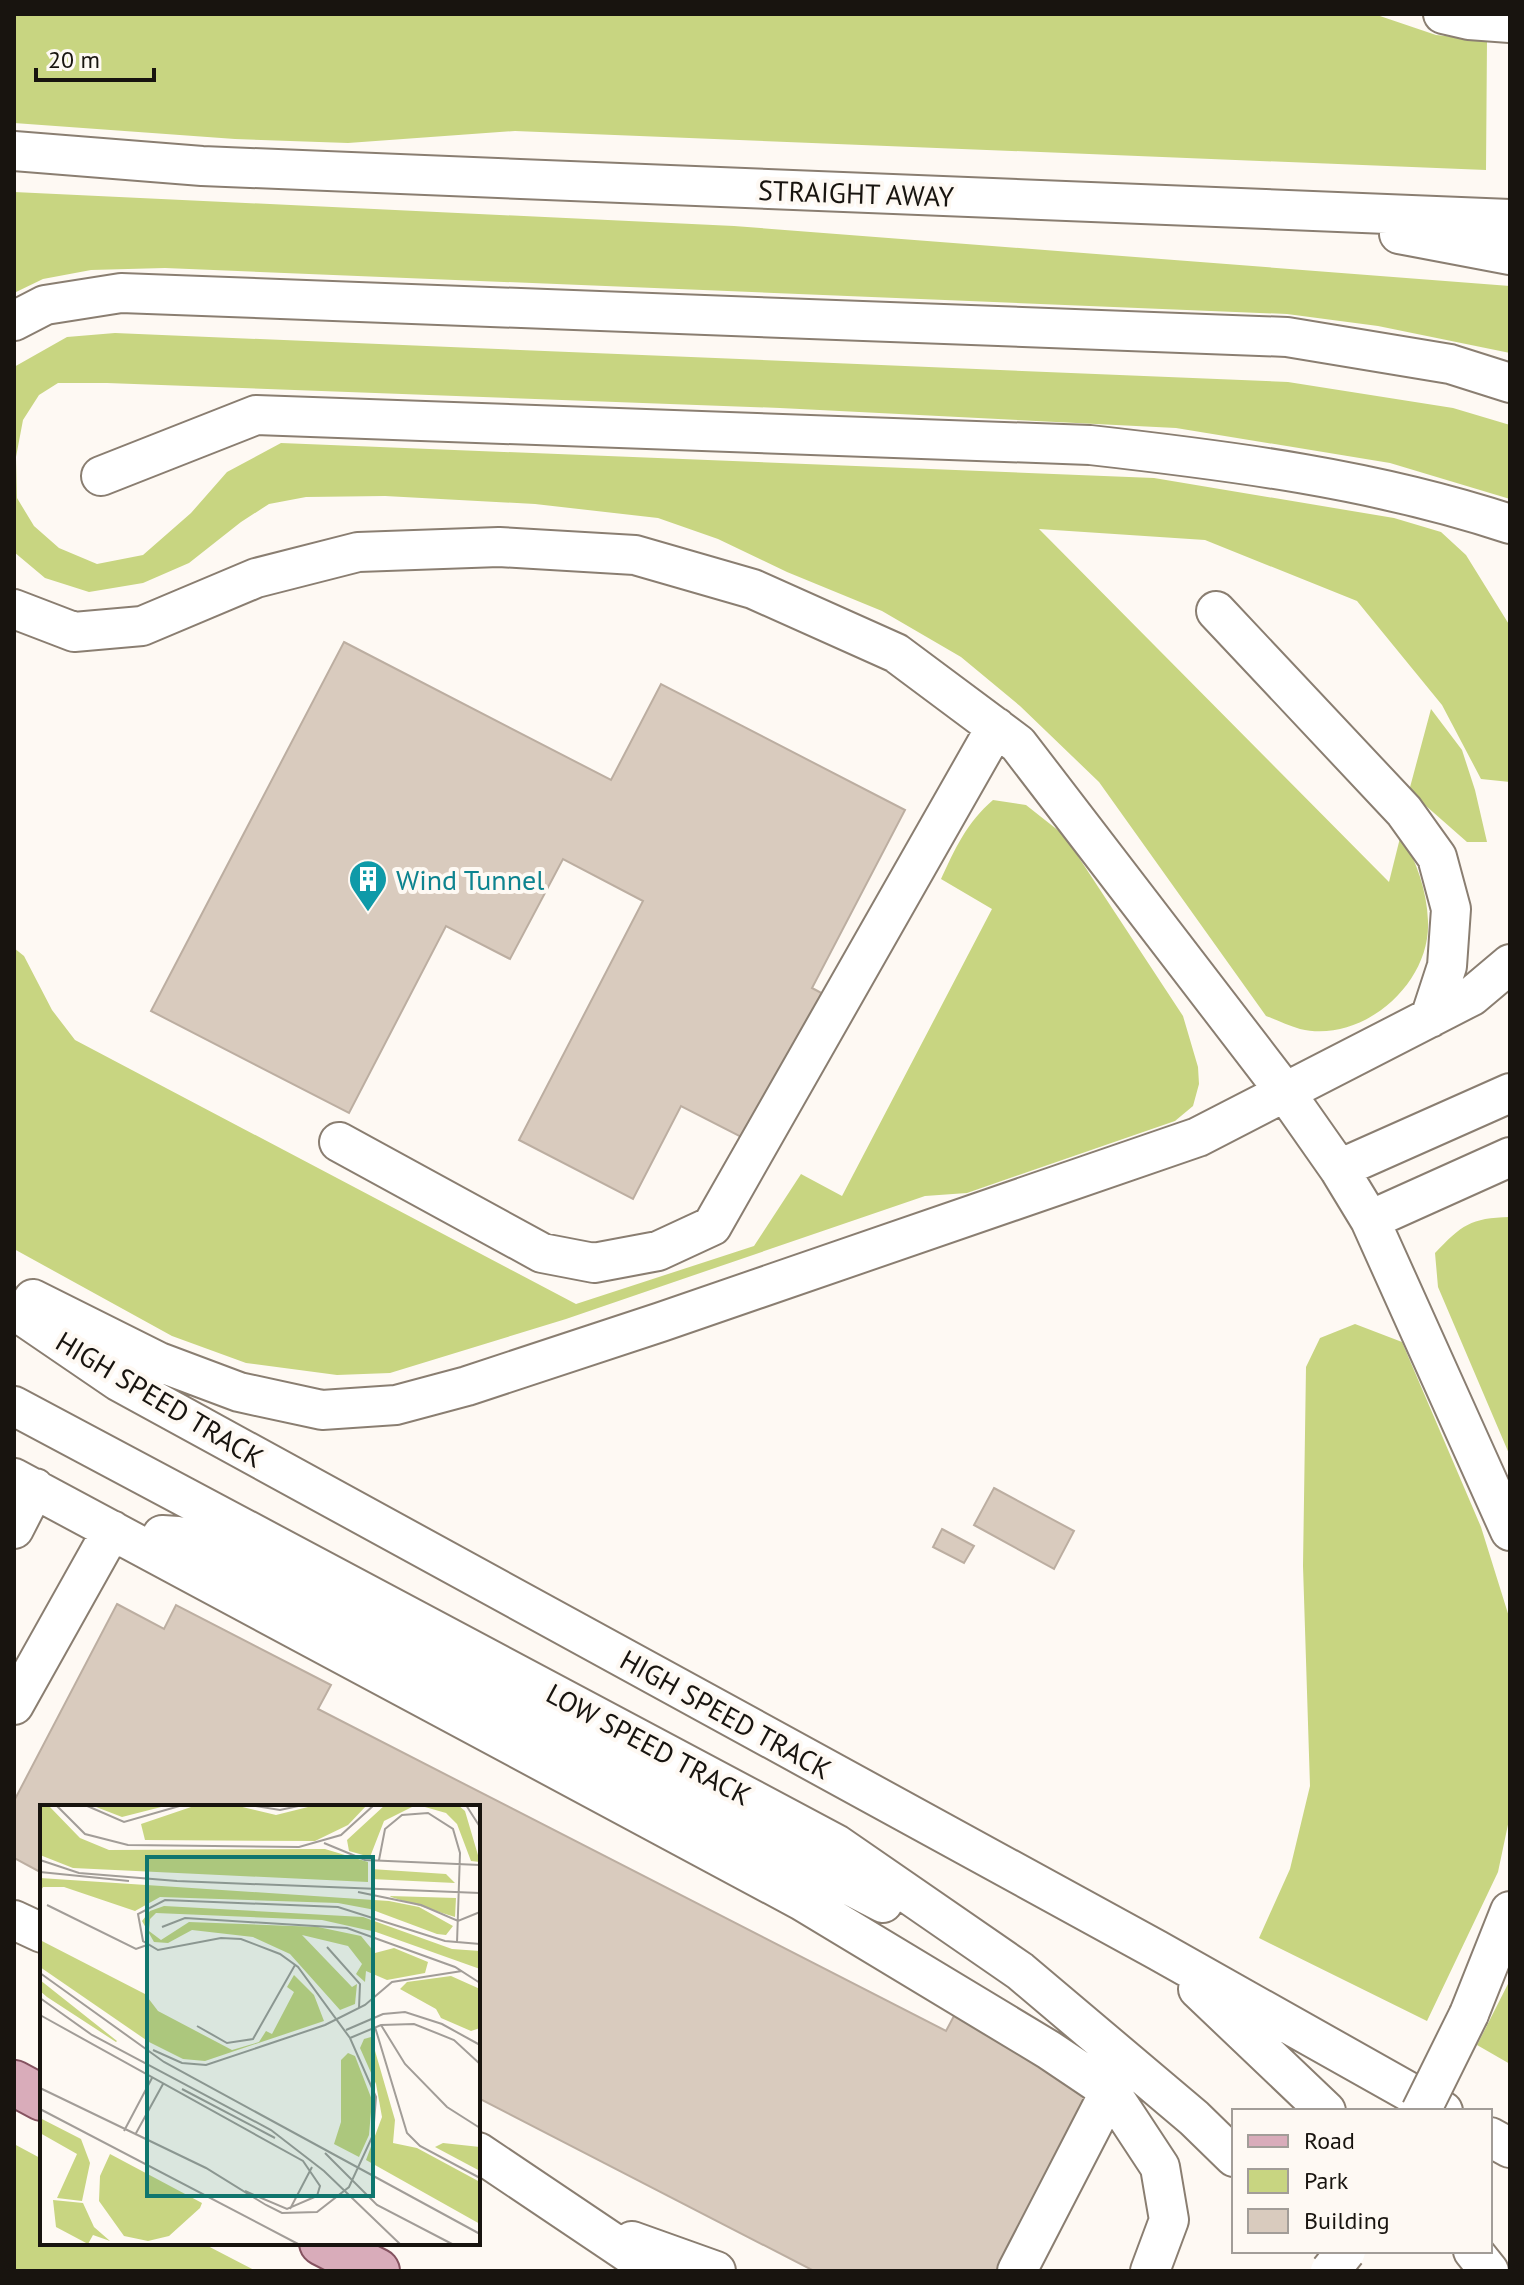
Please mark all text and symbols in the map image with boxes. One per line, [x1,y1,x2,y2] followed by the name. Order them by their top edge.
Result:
[36,32,154,82] scale bar
[48,44,100,75] text: 20 m
[757,171,955,215] street label: STRAIGHT AWAY
[347,858,389,913] building icon: Wind Tunnel
[396,861,544,898] place label: Wind Tunnel
[49,1322,271,1476] street label: HIGH SPEED TRACK
[614,1641,838,1787] street label: HIGH SPEED TRACK
[540,1674,758,1814] street label: LOW SPEED TRACK
[40,1805,480,2245] inset map
[1232,2109,1492,2253] legend
[1304,2125,1355,2156] text: Road
[1304,2165,1349,2196] text: Park
[1304,2205,1390,2236] text: Building

